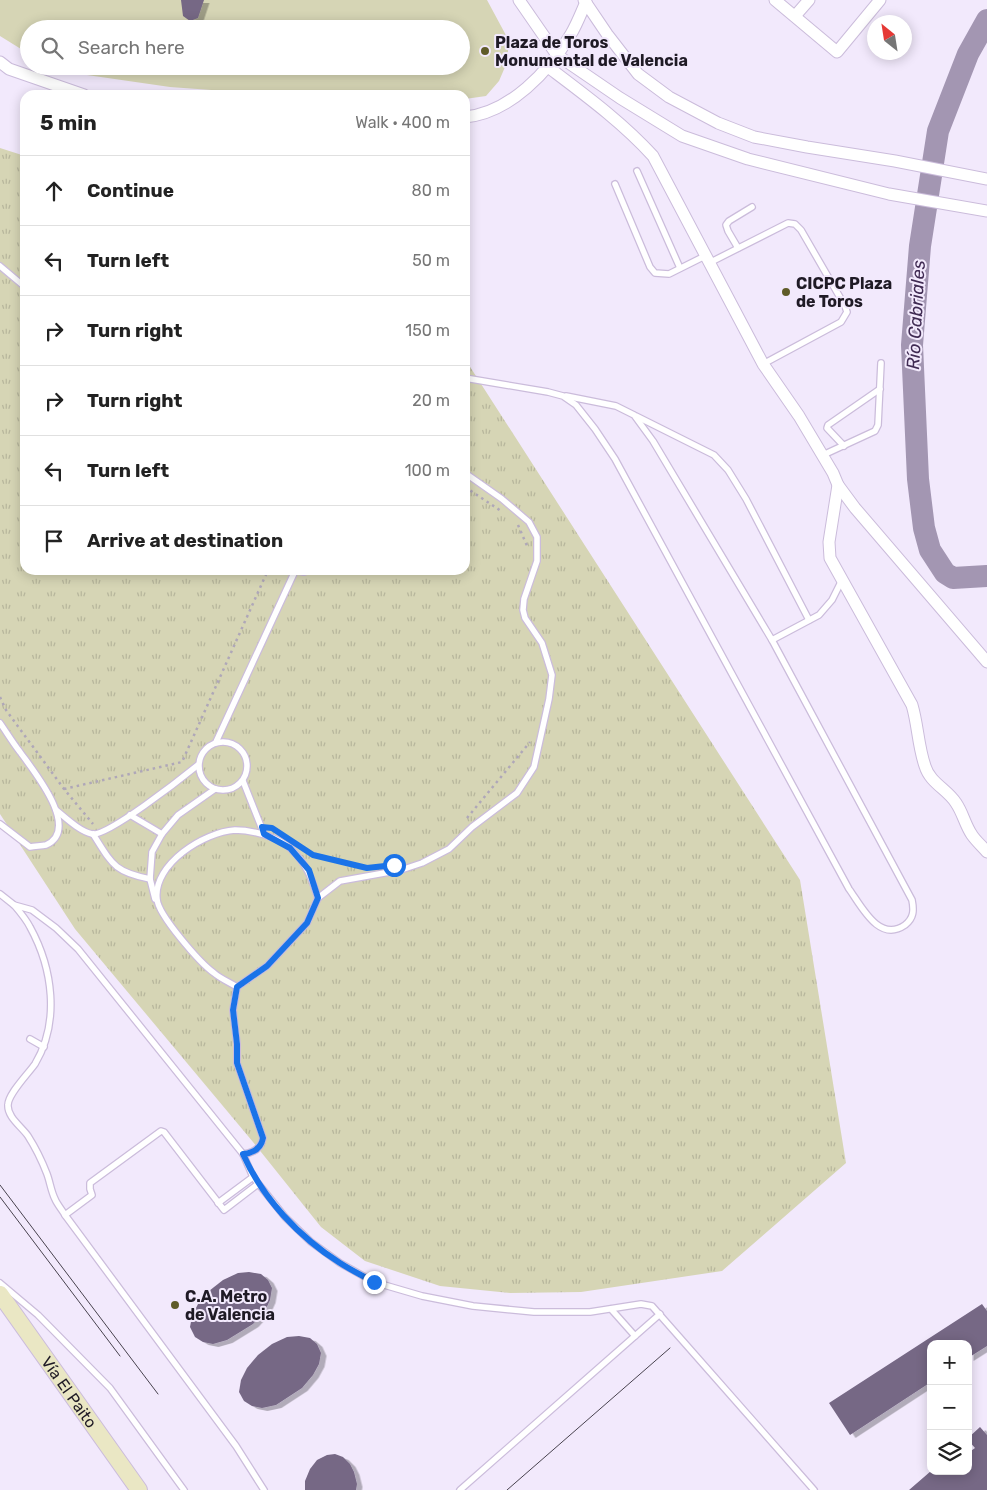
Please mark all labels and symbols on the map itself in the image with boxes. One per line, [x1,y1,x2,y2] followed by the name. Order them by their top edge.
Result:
[867,15,912,60] north arrow
[495,33,688,70] place label: Plaza de Toros Monumental de Valencia
[479,45,491,57] marker: Plaza de Toros Monumental de Valencia
[902,260,930,370] water label: Río Cabriales
[796,274,892,311] place label: CICPC Plaza de Toros
[780,286,792,298] marker: CICPC Plaza de Toros
[383,854,406,877] route start
[363,1271,386,1294] route end
[185,1287,275,1324] place label: C.A. Metro de Valencia
[169,1299,181,1311] marker: C.A. Metro de Valencia
[37,1353,101,1431] street label: Vía El Paito

